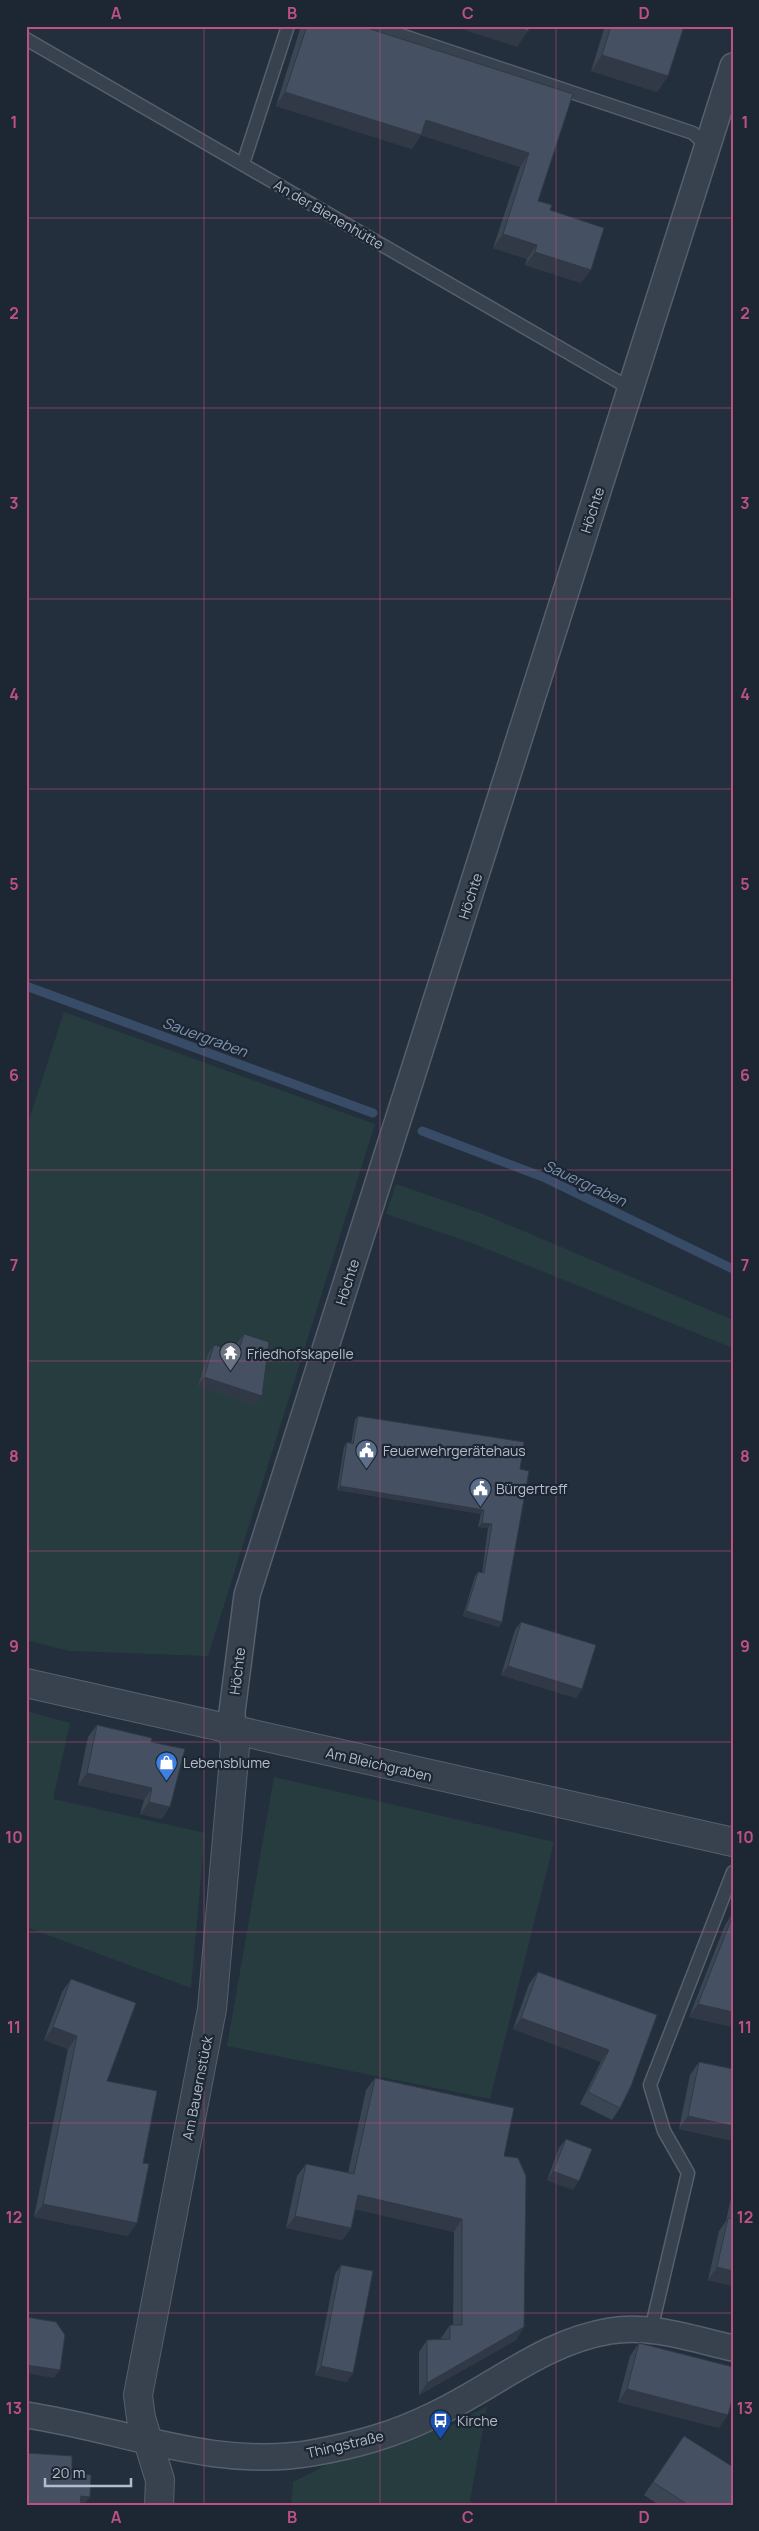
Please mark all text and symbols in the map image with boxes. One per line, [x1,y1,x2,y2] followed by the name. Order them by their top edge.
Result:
[111,2,122,24] text: A
[287,2,297,24] text: B
[462,2,474,24] text: C
[638,2,650,24] text: D
[10,111,18,133] text: 1
[741,111,749,133] text: 1
[271,175,387,253] street label: An der Bienenhütte
[9,302,19,324] text: 2
[740,302,750,324] text: 2
[576,484,608,536] street label: Höchte
[9,492,19,514] text: 3
[740,492,750,514] text: 3
[9,683,19,705] text: 4
[740,683,750,705] text: 4
[454,870,486,922] street label: Höchte
[9,873,19,895] text: 5
[740,873,750,895] text: 5
[160,1012,251,1062] water label: Sauergraben
[9,1064,19,1086] text: 6
[740,1064,750,1086] text: 6
[540,1155,631,1212] water label: Sauergraben
[10,1254,18,1276] text: 7
[741,1254,749,1276] text: 7
[331,1256,363,1308] street label: Höchte
[219,1341,243,1372] temple icon: Friedhofskapelle
[247,1344,354,1363] place label: Friedhofskapelle
[355,1438,379,1469] public building icon: Feuerwehrgerätehaus
[383,1441,526,1460] place label: Feuerwehrgerätehaus
[9,1445,19,1467] text: 8
[740,1445,750,1467] text: 8
[468,1476,492,1507] public building icon: Bürgertreff
[496,1479,568,1498] place label: Bürgertreff
[9,1635,19,1657] text: 9
[740,1635,750,1657] text: 9
[225,1646,249,1696] street label: Höchte
[324,1743,434,1785] street label: Am Bleichgraben
[155,1750,179,1781] shop icon: Lebensblume
[183,1753,270,1772] place label: Lebensblume
[5,1826,23,1848] text: 10
[736,1826,754,1848] text: 10
[7,2016,21,2038] text: 11
[738,2016,752,2038] text: 11
[178,2033,217,2142] street label: Am Bauernstück
[6,2206,22,2228] text: 12
[737,2206,753,2228] text: 12
[6,2397,22,2419] text: 13
[737,2397,753,2419] text: 13
[429,2408,453,2439] bus stop icon: Kirche
[457,2411,498,2430] place label: Kirche
[305,2426,385,2462] street label: Thingstraße
[45,2456,131,2488] scale bar
[52,2462,85,2483] text: 20 m
[111,2506,122,2528] text: A
[287,2506,297,2528] text: B
[462,2506,474,2528] text: C
[638,2506,650,2528] text: D

